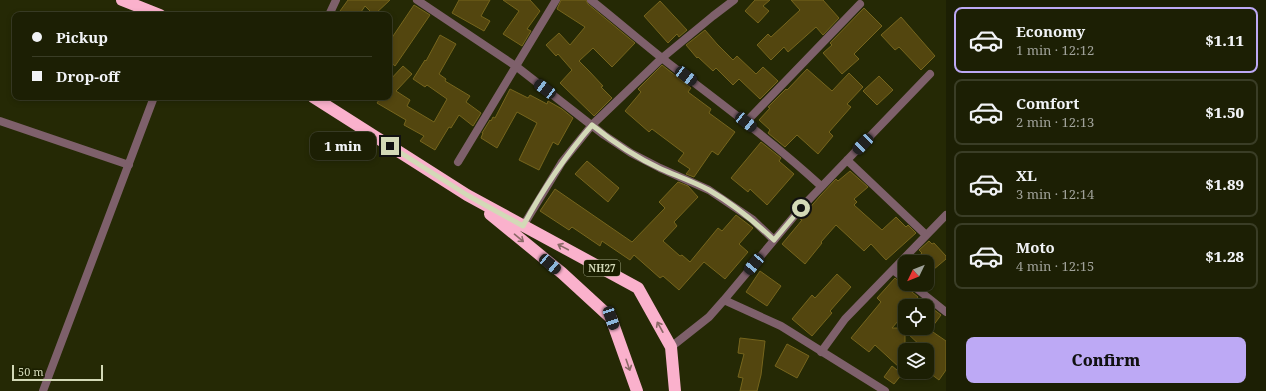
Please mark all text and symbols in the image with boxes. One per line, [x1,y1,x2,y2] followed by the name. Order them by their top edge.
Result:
[1016,21,1085,41] text: Economy
[968,22,1004,58] icon: car
[56,27,108,47] text: Pickup
[1205,30,1244,50] text: $1.11
[1016,41,1094,59] text: 1 min · 12:12
[673,64,699,88] car
[56,66,120,86] text: Drop-off
[532,77,558,101] car
[1016,93,1079,113] text: Comfort
[968,94,1004,130] icon: car
[1205,102,1244,122] text: $1.50
[733,110,759,134] car
[1016,113,1094,131] text: 2 min · 12:13
[850,131,876,157] car
[310,132,376,160] callout: 1 min
[324,137,362,155] text: 1 min
[381,137,399,155] route end
[1016,165,1037,185] text: XL
[968,166,1004,202] icon: car
[1205,174,1244,194] text: $1.89
[1016,185,1094,203] text: 3 min · 12:14
[792,199,810,217] route start
[513,233,524,242] one-way arrow
[1016,237,1055,257] text: Moto
[968,238,1004,274] icon: car
[557,243,569,251] one-way arrow
[1205,246,1244,266] text: $1.28
[742,251,766,277] car
[537,252,563,276] car
[898,255,934,291] north arrow
[898,255,934,379] map controls
[1016,257,1094,275] text: 4 min · 12:15
[584,260,620,276] road number: NH27
[898,299,934,335] button: locate
[601,305,621,331] car
[656,321,663,333] one-way arrow
[966,337,1246,383] button: Confirm
[898,343,934,379] button: layers
[624,358,632,370] one-way arrow
[12,363,103,382] scale bar
[18,364,44,379] text: 50 m

